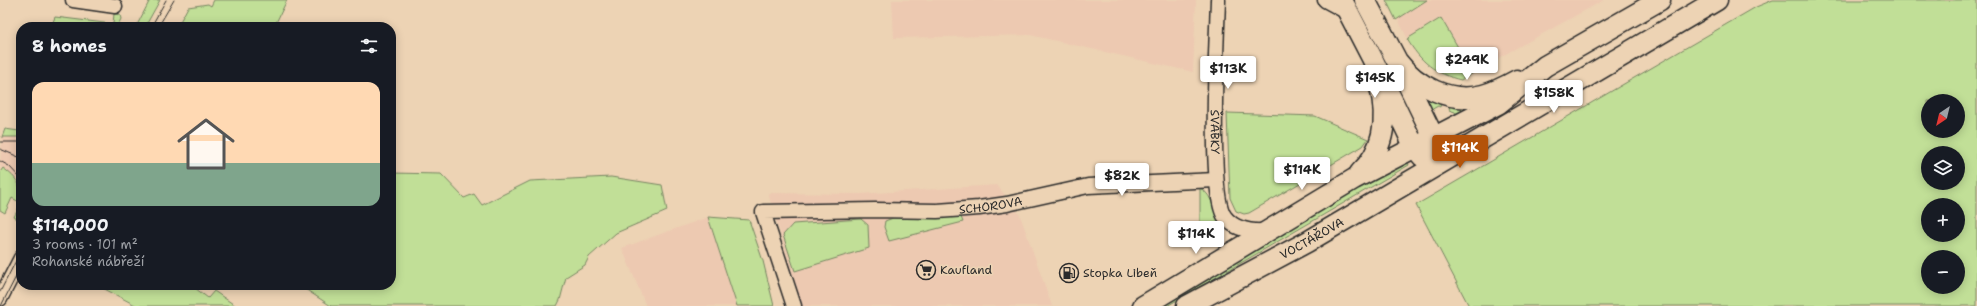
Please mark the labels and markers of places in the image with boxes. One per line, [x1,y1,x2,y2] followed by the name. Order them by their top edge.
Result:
[1439,47,1495,81] pin: $249K
[1200,56,1256,90] pin: $113K
[1347,65,1403,99] pin: $145K
[1526,80,1582,114] pin: $158K
[1432,135,1488,169] pin: $114K
[1274,157,1330,191] pin: $114K
[1098,163,1146,197] pin: $82K
[1168,221,1224,255] pin: $114K
[915,259,937,281] supermarket icon: Kaufland
[940,262,993,278] place label: Kaufland
[1058,262,1080,284] fuel station icon: Stopka Libeň
[1083,265,1157,281] place label: Stopka Libeň

